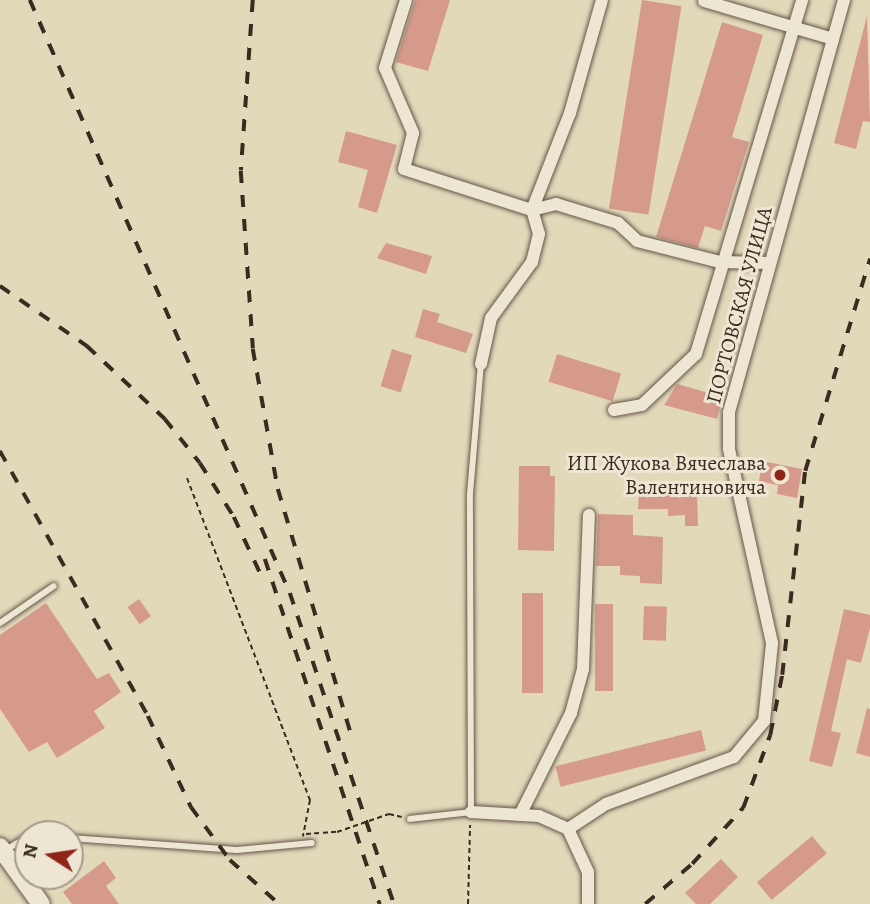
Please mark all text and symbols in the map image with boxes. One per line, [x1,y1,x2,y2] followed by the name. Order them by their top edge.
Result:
[701,204,777,406] street label: ПОРТОВСКАЯ УЛИЦА
[567,450,766,500] place label: ИП Жукова Вячеслава Валентиновича
[772,467,788,483] marker: ИП Жукова Вячеслава Валентиновича
[14,820,84,890] north arrow
[16,842,45,861] text: N

